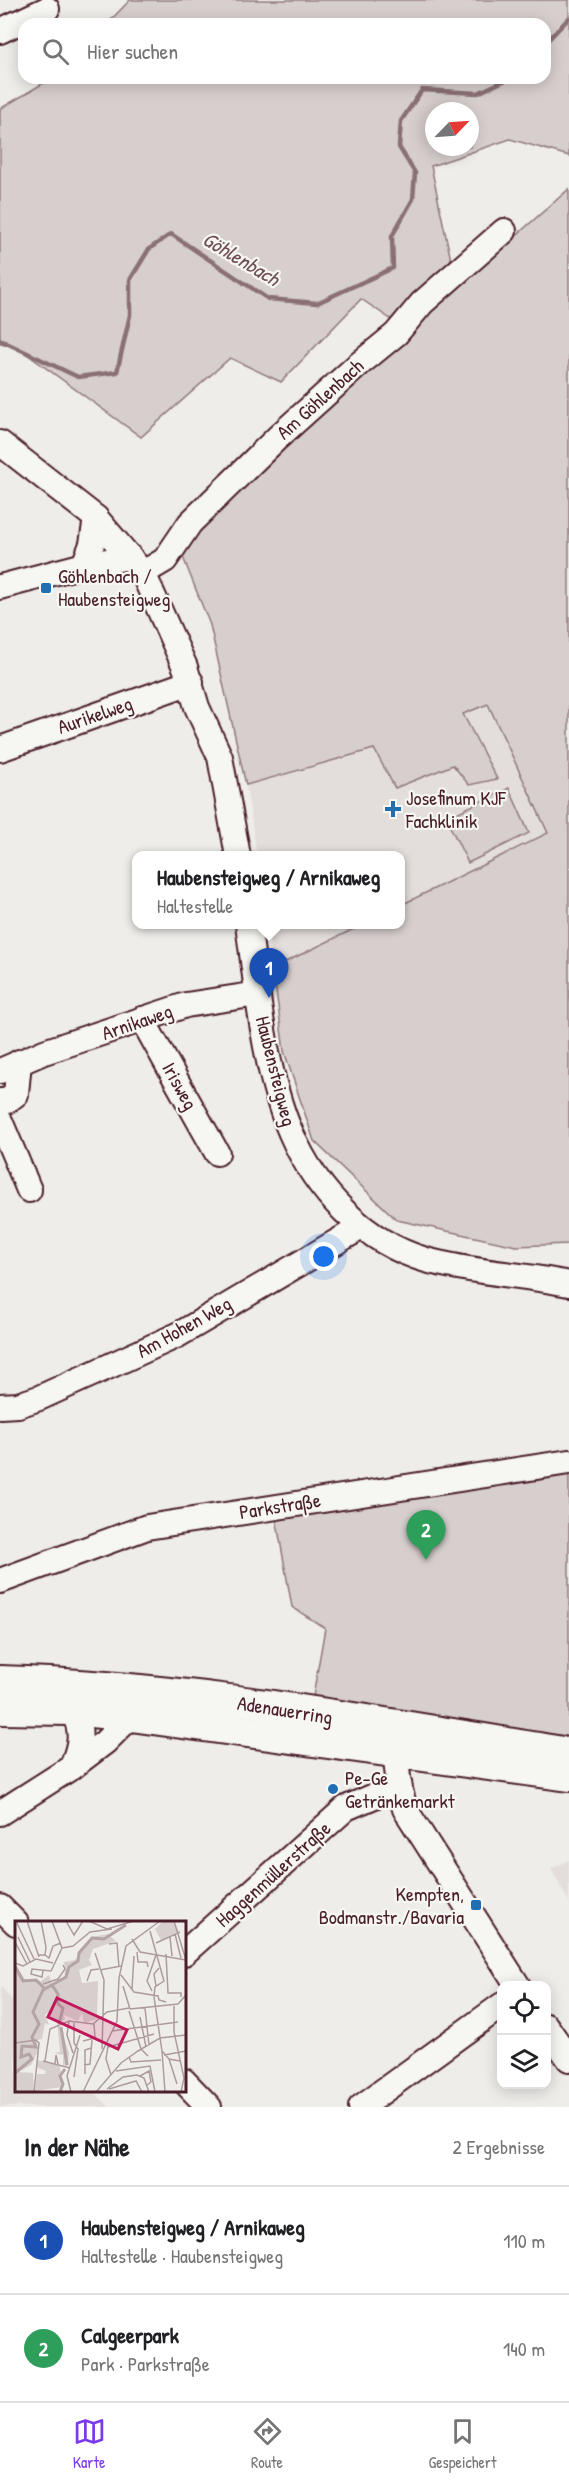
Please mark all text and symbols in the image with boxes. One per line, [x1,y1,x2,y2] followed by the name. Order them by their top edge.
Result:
[18,18,551,84] search box
[39,35,72,68] icon: search
[87,36,178,66] text: Hier suchen
[425,102,479,156] north arrow
[198,224,286,293] water label: Göhlenbach
[270,352,369,445] street label: Am Göhlenbach
[58,562,171,612] place label: Göhlenbach / Haubensteigweg
[39,581,53,595] marker: Göhlenbach / Haubensteigweg
[54,689,136,740] street label: Aurikelweg
[405,784,506,834] place label: Josefinum KJF Fachklinik
[384,800,402,818] marker: Josefinum KJF Fachklinik
[132,851,405,929] popup
[157,862,380,892] text: Haubensteigweg / Arnikaweg
[157,892,233,919] text: Haltestelle
[250,948,288,998] pin: 1
[98,997,176,1046] street label: Arnikaweg
[250,1013,303,1129] street label: Haubensteigweg
[156,1057,205,1115] street label: Irisweg
[309,1242,338,1271] your location
[131,1289,236,1364] street label: Am Hohen Weg
[237,1486,323,1525] street label: Parkstraße
[406,1510,446,1560] pin: 2
[235,1689,335,1730] street label: Adenauerring
[345,1764,456,1814] place label: Pe-Ge Getränkemarkt
[326,1782,340,1796] marker: Pe-Ge Getränkemarkt
[209,1815,336,1933] street label: Haggenmüllerstraße
[319,1880,464,1930] place label: Kempten, Bodmanstr./Bavaria
[469,1898,483,1912] marker: Kempten, Bodmanstr./Bavaria
[15,1921,186,2092] inset map
[497,1981,551,2089] map controls
[497,1981,551,2035] button: locate
[497,2035,551,2089] button: layers
[24,2129,130,2164] text: In der Nähe
[453,2133,545,2160] text: 2 Ergebnisse
[81,2212,305,2242] text: Haubensteigweg / Arnikaweg
[40,2227,47,2254] text: 1
[503,2227,545,2254] text: 110 m
[81,2242,283,2269] text: Haltestelle · Haubensteigweg
[81,2320,179,2350] text: Calgeerpark
[39,2335,48,2362] text: 2
[503,2335,545,2362] text: 140 m
[81,2350,210,2377] text: Park · Parkstraße
[73,2415,106,2473] tab: Karte
[251,2415,284,2473] tab: Route
[429,2415,496,2473] tab: Gespeichert

